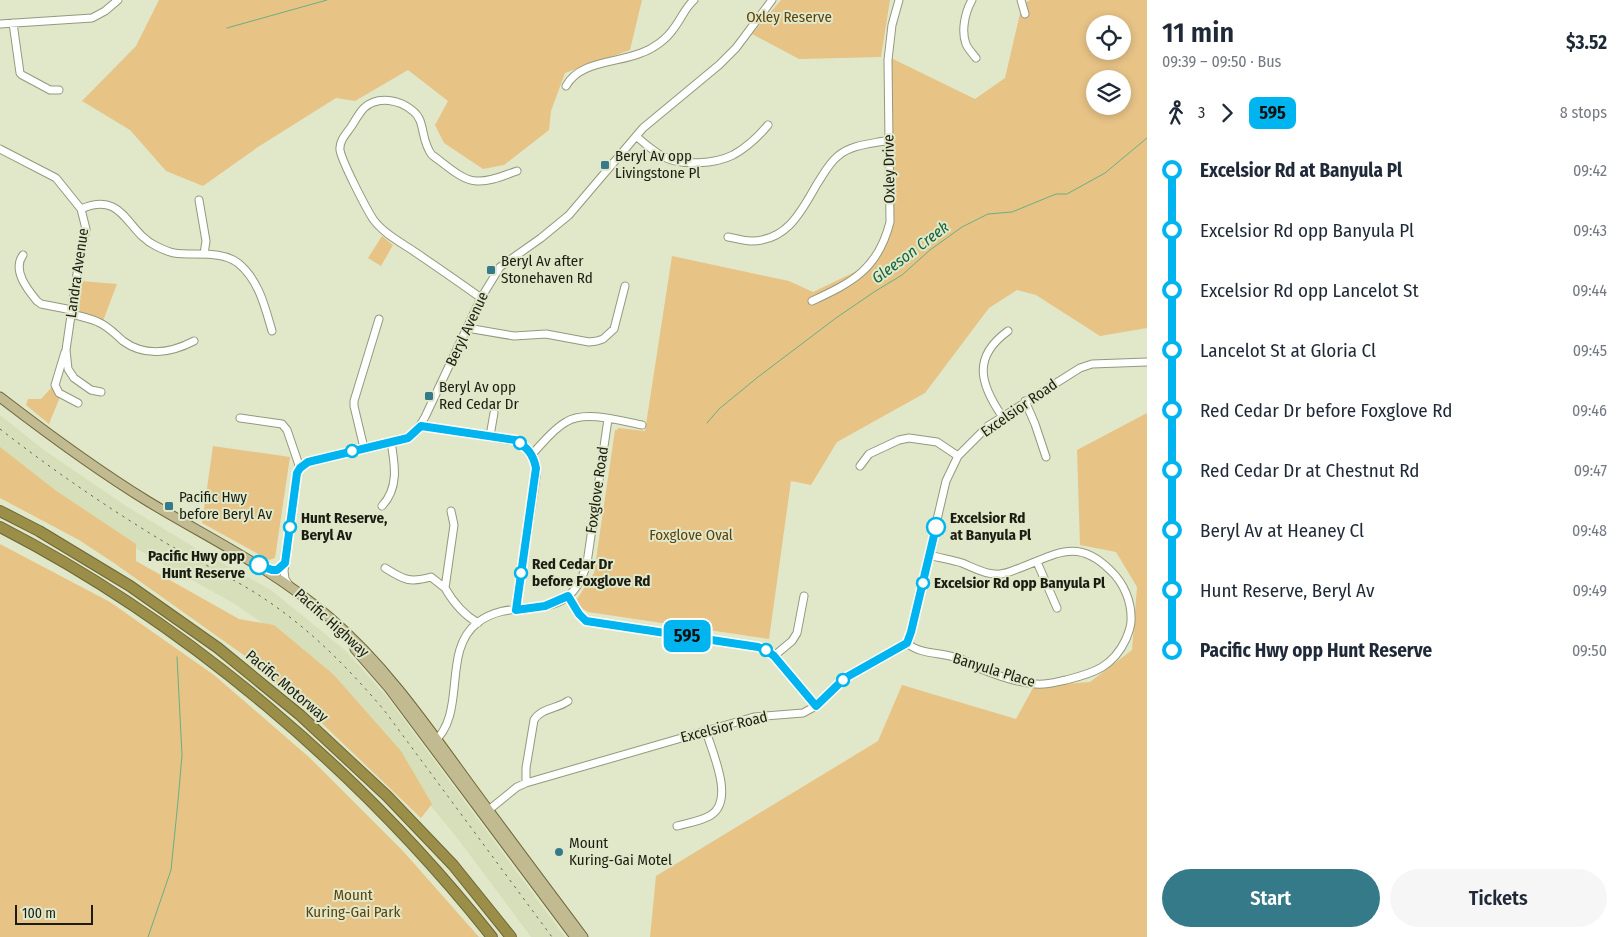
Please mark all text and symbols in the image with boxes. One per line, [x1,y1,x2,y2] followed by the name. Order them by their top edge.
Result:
[746,8,832,26] park label: Oxley Reserve
[1086,15,1131,115] map controls
[1086,15,1131,60] button: locate
[1162,16,1234,49] text: 11 min
[1566,31,1607,54] text: $3.52
[1162,52,1281,71] text: 09:39 – 09:50 · Bus
[1086,70,1131,115] button: layers
[1162,99,1190,127] icon: walk
[1213,99,1241,127] icon: forward
[1259,102,1286,124] text: 595
[1198,103,1205,122] text: 3
[1560,103,1607,122] text: 8 stops
[879,134,899,204] street label: Oxley Drive
[615,147,700,182] place label: Beryl Av opp Livingstone Pl
[599,159,611,171] marker: Beryl Av opp Livingstone Pl
[1200,159,1402,182] text: Excelsior Rd at Banyula Pl
[1573,161,1607,180] text: 09:42
[868,217,953,288] water label: Gleeson Creek
[1200,219,1414,242] text: Excelsior Rd opp Banyula Pl
[1573,221,1607,240] text: 09:43
[62,227,92,319] street label: Landra Avenue
[501,252,593,287] place label: Beryl Av after Stonehaven Rd
[485,264,497,276] marker: Beryl Av after Stonehaven Rd
[1200,279,1419,302] text: Excelsior Rd opp Lancelot St
[1572,281,1607,300] text: 09:44
[442,289,492,369] street label: Beryl Avenue
[1200,339,1376,362] text: Lancelot St at Gloria Cl
[1573,341,1607,360] text: 09:45
[977,375,1061,441] street label: Excelsior Road
[439,378,520,413] place label: Beryl Av opp Red Cedar Dr
[423,390,435,402] marker: Beryl Av opp Red Cedar Dr
[1200,399,1452,422] text: Red Cedar Dr before Foxglove Rd
[1572,401,1607,420] text: 09:46
[513,436,527,450] unlabelled marker
[345,444,359,458] unlabelled marker
[582,445,612,535] street label: Foxglove Road
[1200,459,1420,482] text: Red Cedar Dr at Chestnut Rd
[1574,461,1607,480] text: 09:47
[179,488,272,523] place label: Pacific Hwy before Beryl Av
[163,500,175,512] marker: Pacific Hwy before Beryl Av
[301,509,387,544] place label: Hunt Reserve, Beryl Av
[950,509,1032,544] place label: Excelsior Rd at Banyula Pl
[926,517,946,537] marker: Excelsior Rd at Banyula Pl
[1200,519,1364,542] text: Beryl Av at Heaney Cl
[283,520,297,534] marker: Hunt Reserve, Beryl Av
[1572,521,1607,540] text: 09:48
[649,526,733,544] park label: Foxglove Oval
[148,547,245,582] place label: Pacific Hwy opp Hunt Reserve
[249,555,269,575] marker: Pacific Hwy opp Hunt Reserve
[532,555,651,590] place label: Red Cedar Dr before Foxglove Rd
[514,566,528,580] marker: Red Cedar Dr before Foxglove Rd
[934,574,1106,592] place label: Excelsior Rd opp Banyula Pl
[916,576,930,590] marker: Excelsior Rd opp Banyula Pl
[1200,579,1375,602] text: Hunt Reserve, Beryl Av
[1572,581,1607,600] text: 09:49
[291,585,373,661] street label: Pacific Highway
[658,620,716,652] line badge: 595
[674,625,700,647] text: 595
[1200,639,1432,662] text: Pacific Hwy opp Hunt Reserve
[1572,641,1607,660] text: 09:50
[759,643,773,657] unlabelled marker
[242,646,332,726] street label: Pacific Motorway
[951,649,1037,691] street label: Banyula Place
[836,673,850,687] unlabelled marker
[679,708,769,746] street label: Excelsior Road
[569,834,672,869] place label: Mount Kuring-Gai Motel
[553,846,565,858] marker: Mount Kuring-Gai Motel
[1162,869,1380,927] button: Start
[1390,869,1607,927] button: Tickets
[306,886,400,921] park label: Mount Kuring-Gai Park
[15,902,92,925] scale bar
[22,905,56,922] text: 100 m

